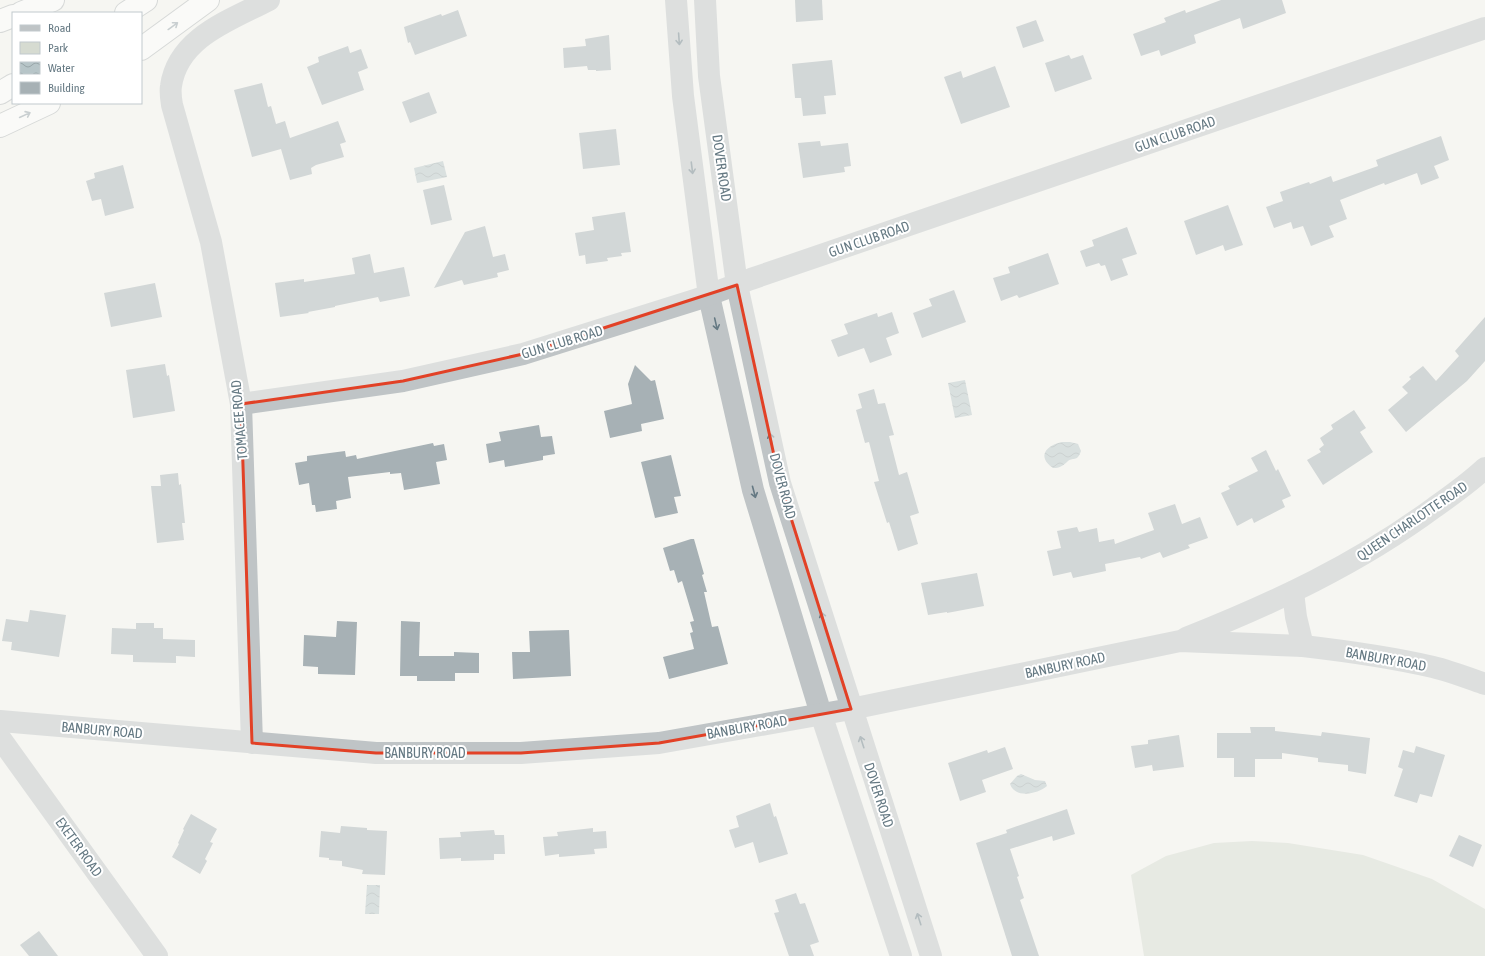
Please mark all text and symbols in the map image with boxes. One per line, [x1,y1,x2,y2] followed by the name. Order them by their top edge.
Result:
[12,12,142,104] legend
[48,21,71,35] text: Road
[167,22,178,30] one-way arrow
[675,32,682,45] one-way arrow
[48,41,69,55] text: Park
[48,61,75,75] text: Water
[48,81,86,95] text: Building
[18,111,30,118] one-way arrow
[1133,113,1218,155] street label: GUN CLUB ROAD
[709,134,735,203] street label: DOVER ROAD
[688,161,696,174] one-way arrow
[827,218,912,260] street label: GUN CLUB ROAD
[712,317,720,330] one-way arrow
[519,322,605,362] street label: GUN CLUB ROAD
[228,379,250,461] street label: TOMACEE ROAD
[766,433,774,446] one-way arrow
[767,451,799,521] street label: DOVER ROAD
[1354,478,1470,564] street label: QUEEN CHARLOTTE ROAD
[751,485,758,498] one-way arrow
[819,612,826,625] one-way arrow
[1345,644,1428,674] street label: BANBURY ROAD
[1024,649,1107,681] street label: BANBURY ROAD
[706,712,789,742] street label: BANBURY ROAD
[61,718,143,742] street label: BANBURY ROAD
[858,735,865,748] one-way arrow
[384,745,466,761] street label: BANBURY ROAD
[861,760,897,830] street label: DOVER ROAD
[52,814,106,880] street label: EXETER ROAD
[915,913,922,926] one-way arrow

